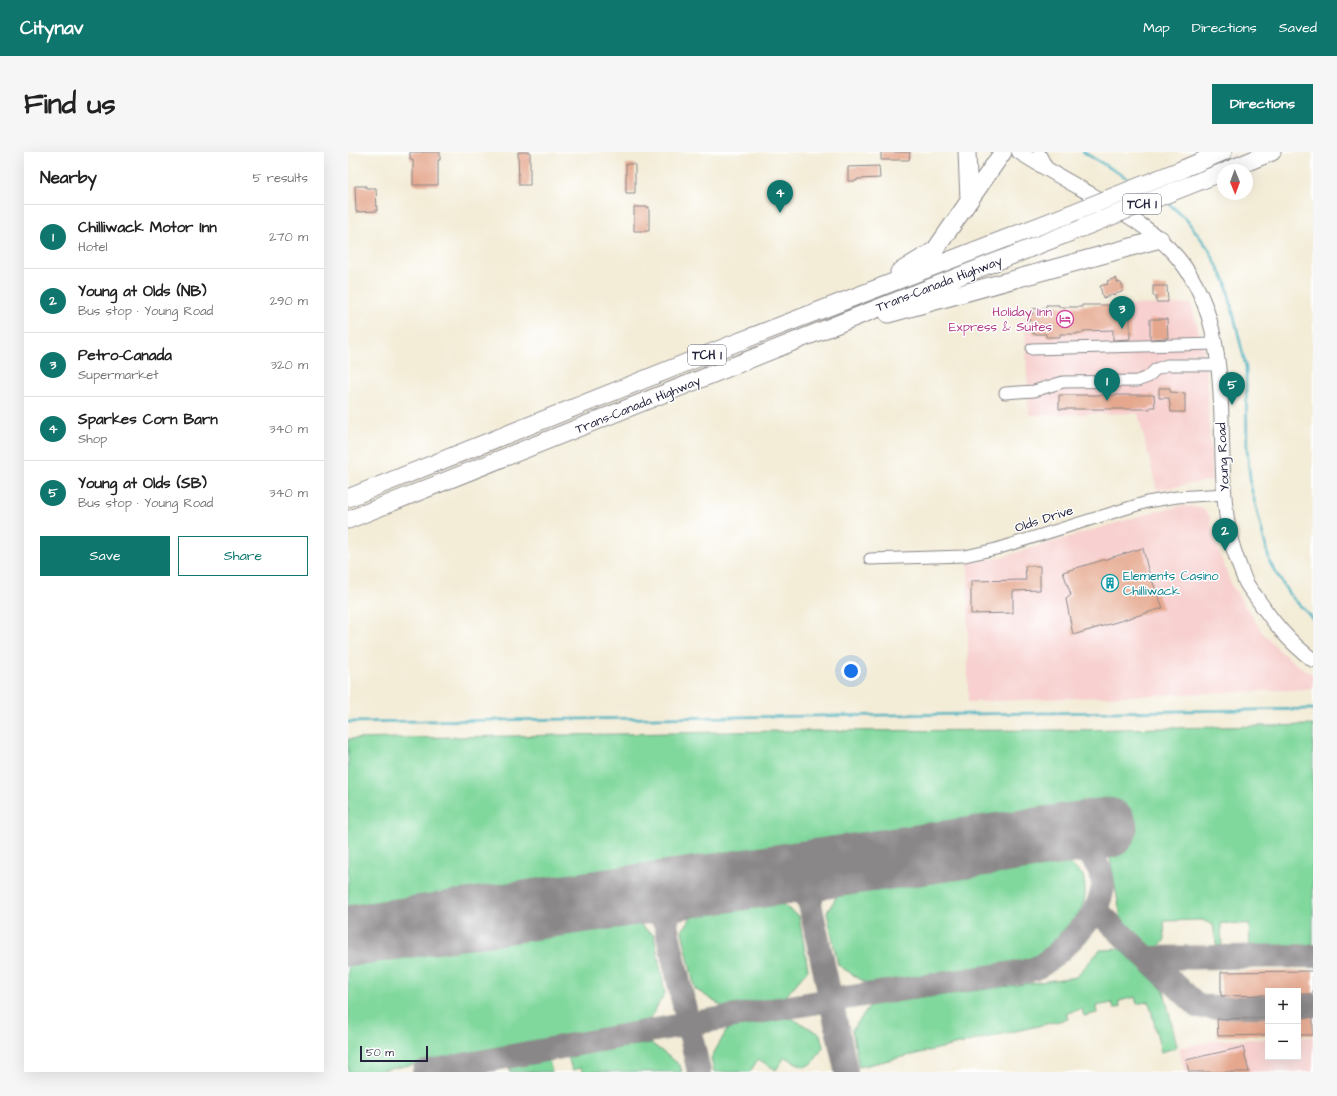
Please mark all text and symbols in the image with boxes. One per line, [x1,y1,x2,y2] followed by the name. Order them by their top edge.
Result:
[20,15,83,42] text: Citynav
[1143,18,1170,38] text: Map
[1192,18,1257,38] text: Directions
[1279,18,1317,38] text: Saved
[1212,84,1313,124] button: Directions
[24,85,115,124] text: Find us
[1217,164,1253,200] north arrow
[40,166,97,190] text: Nearby
[252,169,308,187] text: 5 results
[767,180,793,213] pin: 4
[1123,194,1161,214] road number: TCH 1
[78,217,217,238] text: Chilliwack Motor Inn
[52,228,54,246] text: 1
[269,228,308,246] text: 270 m
[78,238,108,256] text: Hotel
[873,252,1005,317] street label: Trans-Canada Highway
[78,281,206,302] text: Young at Olds (NB)
[49,292,57,310] text: 2
[270,292,308,310] text: 290 m
[1109,296,1135,329] pin: 3
[78,302,213,320] text: Bus stop · Young Road
[949,303,1052,336] place label: Holiday Inn Express & Suites
[1055,309,1075,329] hotel icon: Holiday Inn Express & Suites
[78,345,172,366] text: Petro-Canada
[688,345,726,365] road number: TCH 1
[50,356,56,374] text: 3
[270,356,308,374] text: 320 m
[78,366,159,384] text: Supermarket
[1094,368,1120,401] pin: 1
[573,372,704,439] street label: Trans-Canada Highway
[1219,372,1245,405] pin: 5
[78,409,218,430] text: Sparkes Corn Barn
[49,420,57,438] text: 4
[269,420,308,438] text: 340 m
[1212,422,1235,492] street label: Young Road
[78,430,107,448] text: Shop
[78,473,207,494] text: Young at Olds (SB)
[48,484,58,502] text: 5
[269,484,308,502] text: 340 m
[78,494,213,512] text: Bus stop · Young Road
[1012,501,1076,537] street label: Olds Drive
[1212,518,1238,551] pin: 2
[40,536,170,576] button: Save
[178,536,308,576] button: Share
[1123,567,1219,600] place label: Elements Casino Chilliwack
[1100,573,1120,593] building icon: Elements Casino Chilliwack
[841,661,861,681] your location
[1265,988,1301,1060] map controls
[1265,988,1301,1024] button: +
[1265,1024,1301,1060] button: −
[360,1044,428,1063] scale bar
[366,1045,394,1060] text: 50 m

